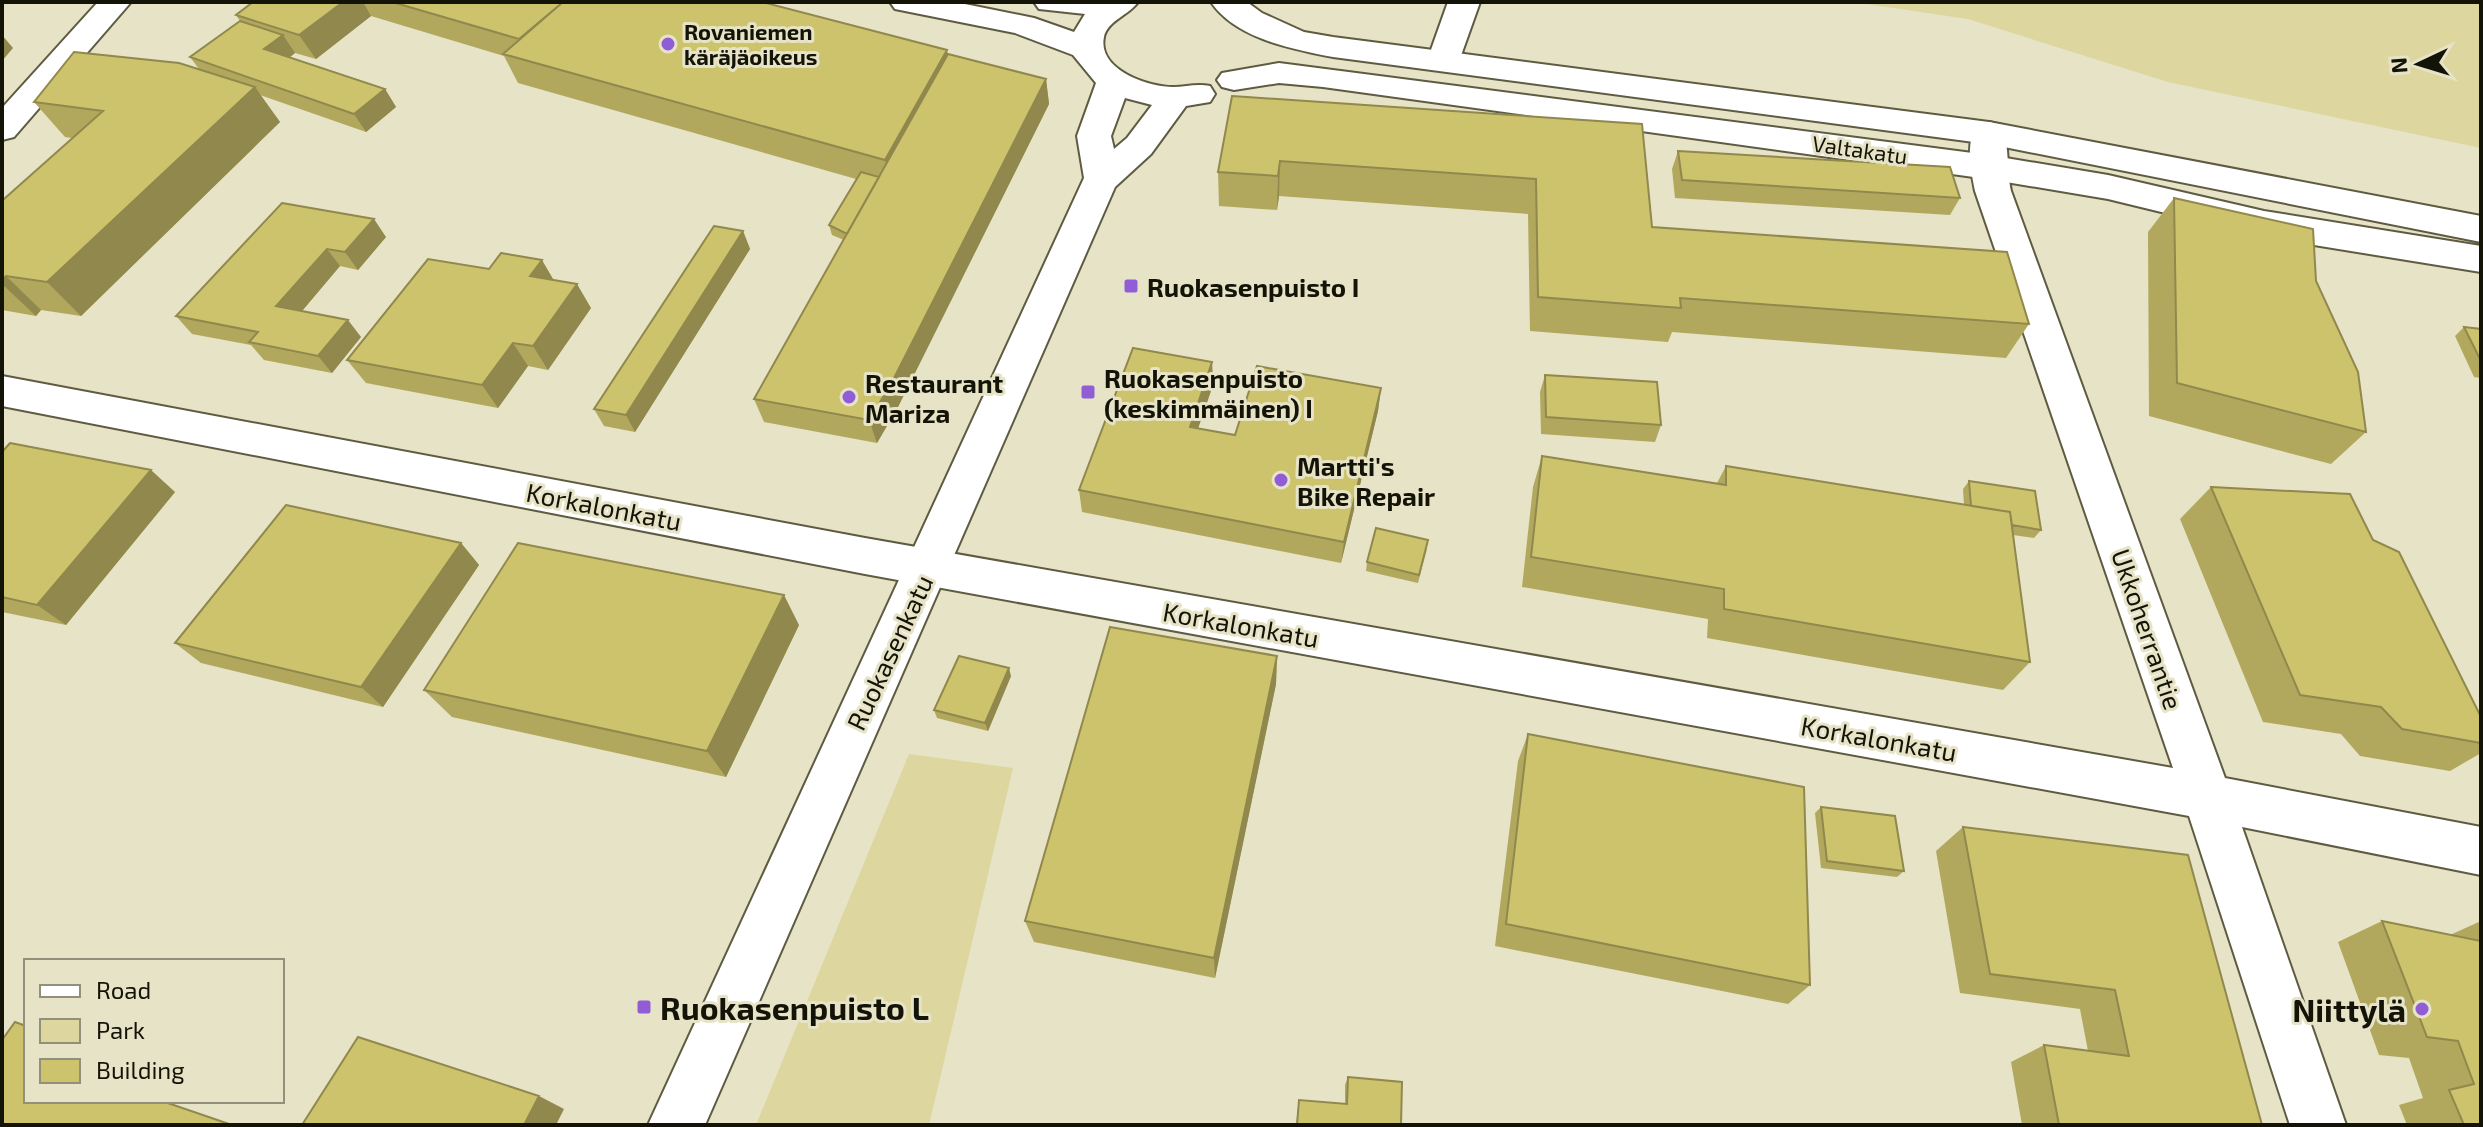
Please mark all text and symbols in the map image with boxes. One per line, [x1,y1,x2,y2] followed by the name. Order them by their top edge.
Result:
[684,18,817,69] place label: Rovaniemen käräjäoikeus
[2379,24,2459,104] north arrow
[659,35,677,53] marker: Rovaniemen käräjäoikeus
[2385,57,2412,74] text: N
[1811,129,1909,169] street label: Valtakatu
[1147,271,1359,302] place label: Ruokasenpuisto I
[1122,277,1140,295] marker: Ruokasenpuisto I
[1104,362,1313,423] place label: Ruokasenpuisto (keskimmäinen) I
[865,367,1004,428] place label: Restaurant Mariza
[1079,383,1097,401] marker: Ruokasenpuisto (keskimmäinen) I
[840,388,858,406] marker: Restaurant Mariza
[1297,450,1435,511] place label: Martti's Bike Repair
[1272,471,1290,489] marker: Martti's Bike Repair
[524,476,684,536] street label: Korkalonkatu
[2106,545,2190,713] street label: Ukkoherrantie
[840,569,938,735] street label: Ruokasenkatu
[1161,595,1321,653] street label: Korkalonkatu
[1799,709,1959,767] street label: Korkalonkatu
[24,959,284,1103] legend
[96,975,151,1004] text: Road
[660,988,929,1026] place label: Ruokasenpuisto L
[2292,990,2406,1029] place label: Niittylä
[635,998,653,1016] marker: Ruokasenpuisto L
[2413,1000,2431,1018] marker: Niittylä
[96,1015,145,1044] text: Park
[96,1055,185,1084] text: Building

